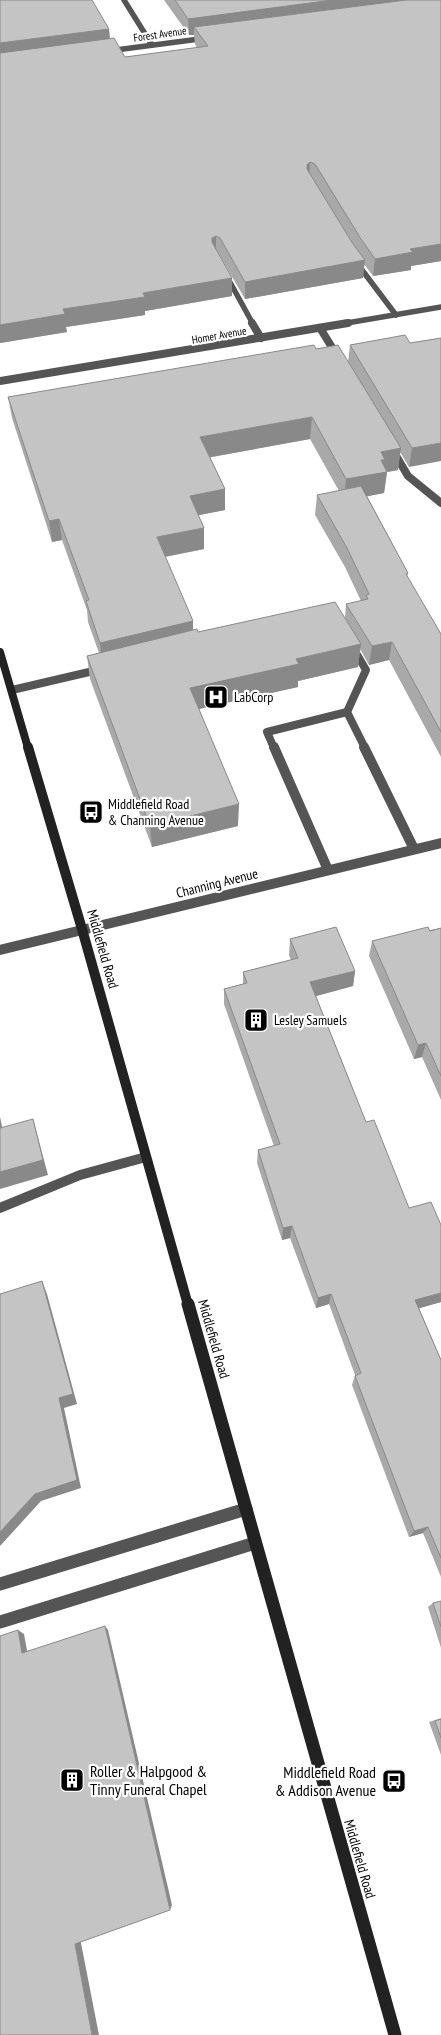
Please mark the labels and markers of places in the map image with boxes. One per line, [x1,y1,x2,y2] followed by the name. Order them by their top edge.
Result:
[203,684,229,710] hospital icon: LabCorp
[234,688,273,706] place label: LabCorp
[108,795,204,829] place label: Middlefield Road & Channing Avenue
[78,799,104,825] bus stop icon: Middlefield Road & Channing Avenue
[243,1007,269,1033] building icon: Lesley Samuels
[274,1011,347,1029] place label: Lesley Samuels
[90,1761,207,1799] place label: Roller & Halpgood & Tinny Funeral Chapel
[275,1762,376,1800] place label: Middlefield Road & Addison Avenue
[59,1767,85,1793] building icon: Roller & Halpgood & Tinny Funeral Chapel
[381,1768,407,1794] bus stop icon: Middlefield Road & Addison Avenue

